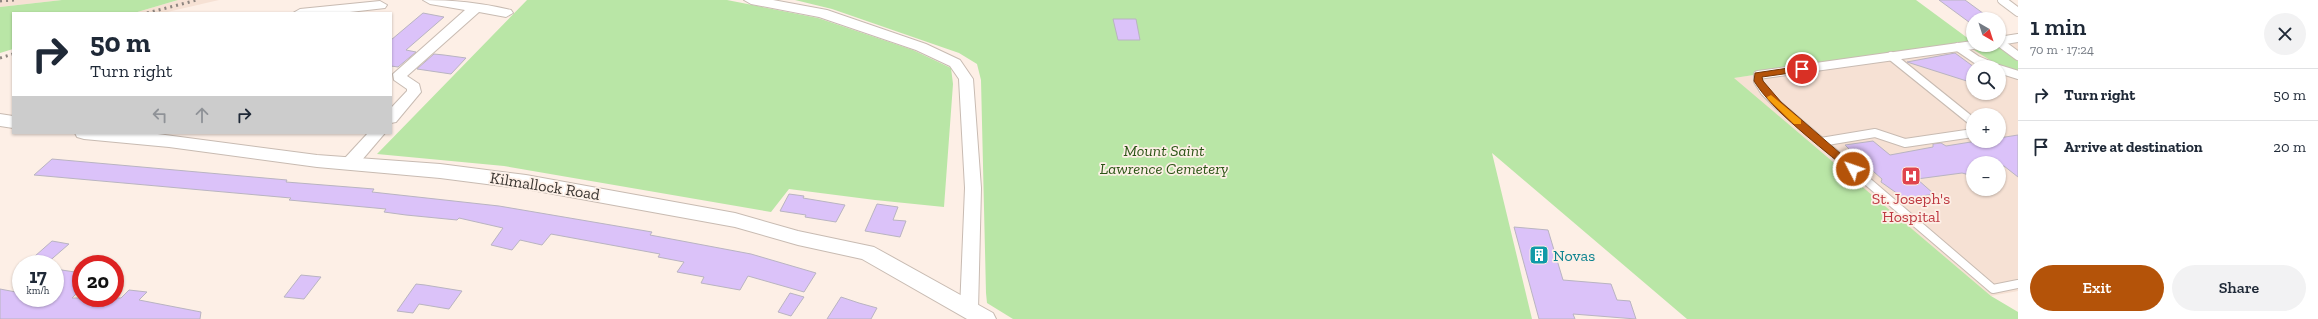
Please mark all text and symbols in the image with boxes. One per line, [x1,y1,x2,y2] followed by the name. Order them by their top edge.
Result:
[1966,12,2006,52] north arrow
[1966,12,2006,196] map controls
[2030,12,2086,41] text: 1 min
[2264,13,2306,55] button: close
[90,26,151,59] text: 50 m
[24,28,76,80] icon: right
[2030,42,2094,57] text: 70 m · 17:24
[1785,52,1819,86] pin
[1791,58,1813,80] icon: arrive
[90,60,172,82] text: Turn right
[1966,60,2006,100] button: search
[2030,84,2052,106] icon: right
[2064,86,2135,104] text: Turn right
[2273,86,2306,104] text: 50 m
[149,104,171,126] icon: left
[191,104,213,126] icon: ahead
[233,104,255,126] icon: right
[1966,108,2006,148] button: +
[2030,136,2052,158] icon: arrive
[2064,138,2203,156] text: Arrive at destination
[2273,138,2306,156] text: 20 m
[1100,141,1229,178] park label: Mount Saint Lawrence Cemetery
[1832,148,1874,190] position arrow
[1966,156,2006,196] button: −
[1900,165,1922,187] hospital icon: St. Joseph's Hospital
[489,168,602,204] street label: Kilmallock Road
[1872,189,1950,226] place label: St. Joseph's Hospital
[1528,244,1550,266] building icon: Novas
[1553,246,1595,265] place label: Novas
[72,255,124,307] speed limit sign: 20
[29,264,47,288] text: 17
[2030,265,2164,311] button: Exit
[2172,265,2306,311] button: Share
[27,285,49,297] text: km/h

